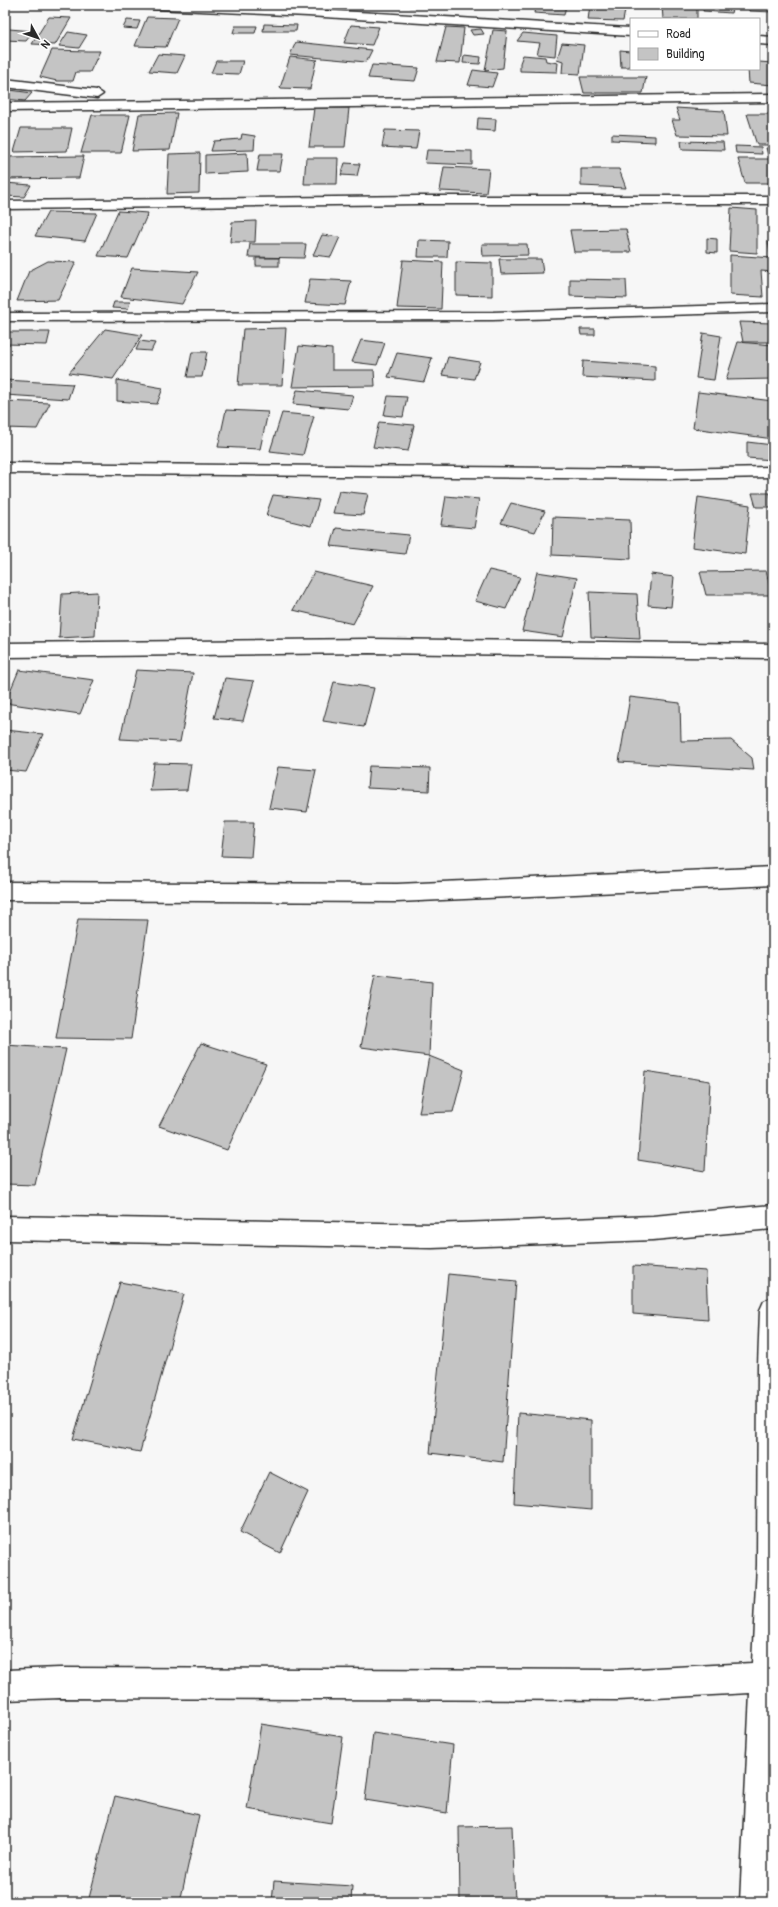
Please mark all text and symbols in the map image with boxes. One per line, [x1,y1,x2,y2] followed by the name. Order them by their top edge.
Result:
[18,18,58,58] north arrow
[630,18,760,70] legend
[666,27,691,42] text: Road
[38,37,53,52] text: N
[666,47,705,62] text: Building

